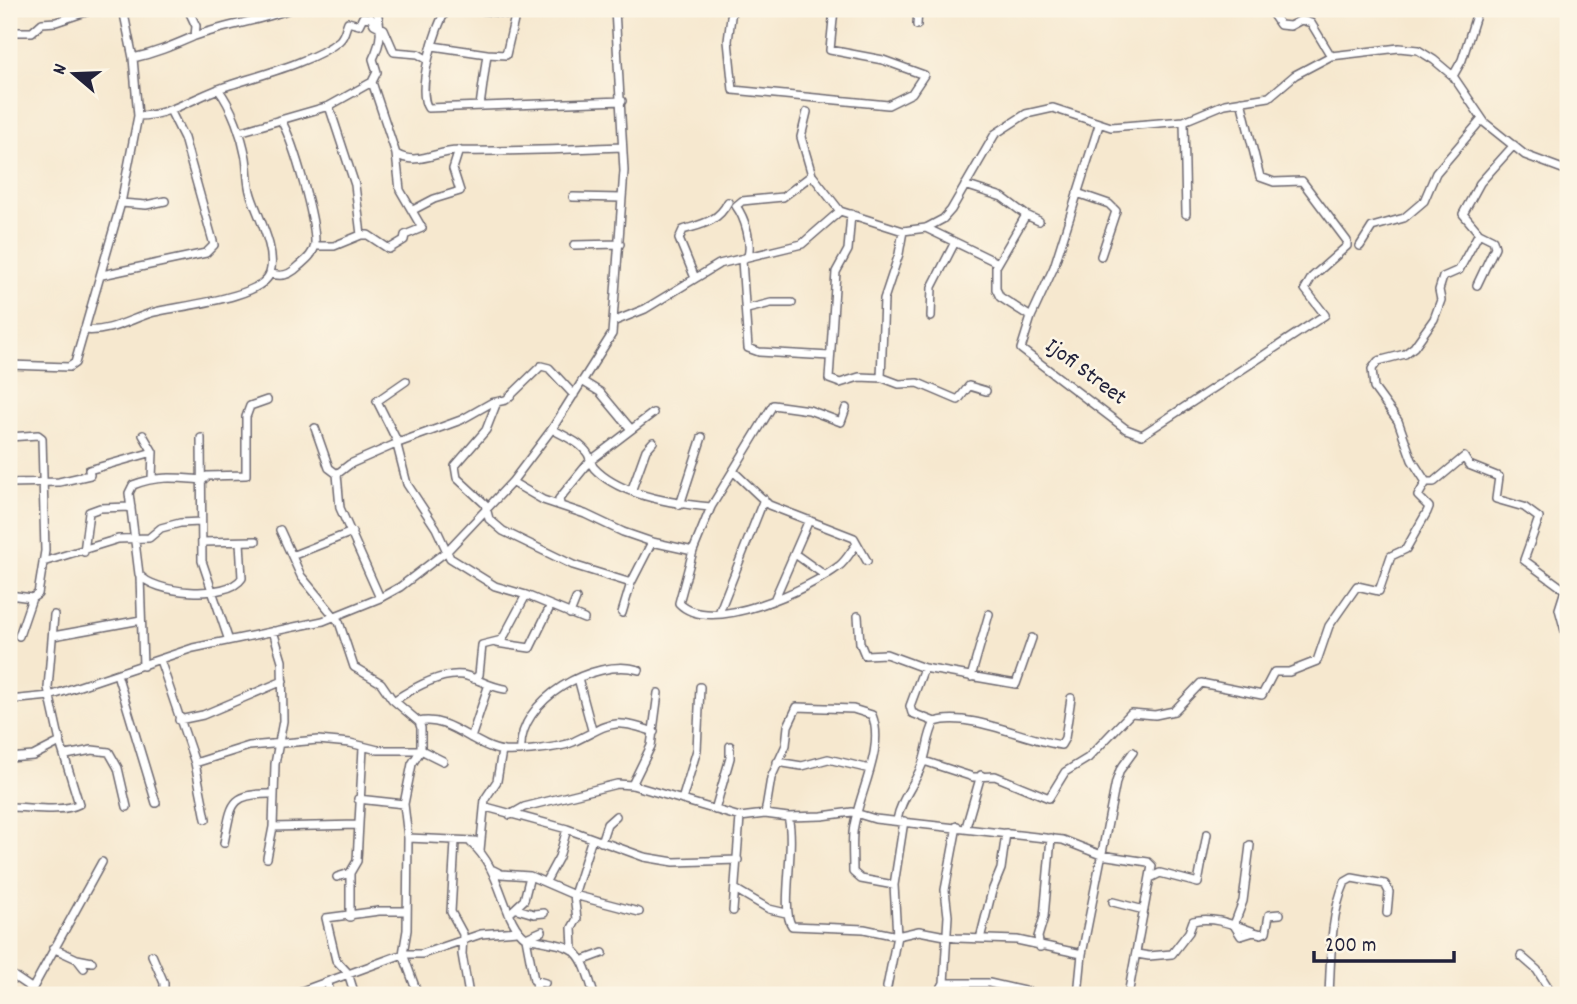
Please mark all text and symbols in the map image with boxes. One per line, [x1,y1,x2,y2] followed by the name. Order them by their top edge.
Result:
[38,38,108,108] north arrow
[47,61,76,78] text: N
[1037,331,1133,415] street label: Ijofi Street
[1314,920,1454,964] scale bar
[1325,932,1376,962] text: 200 m

